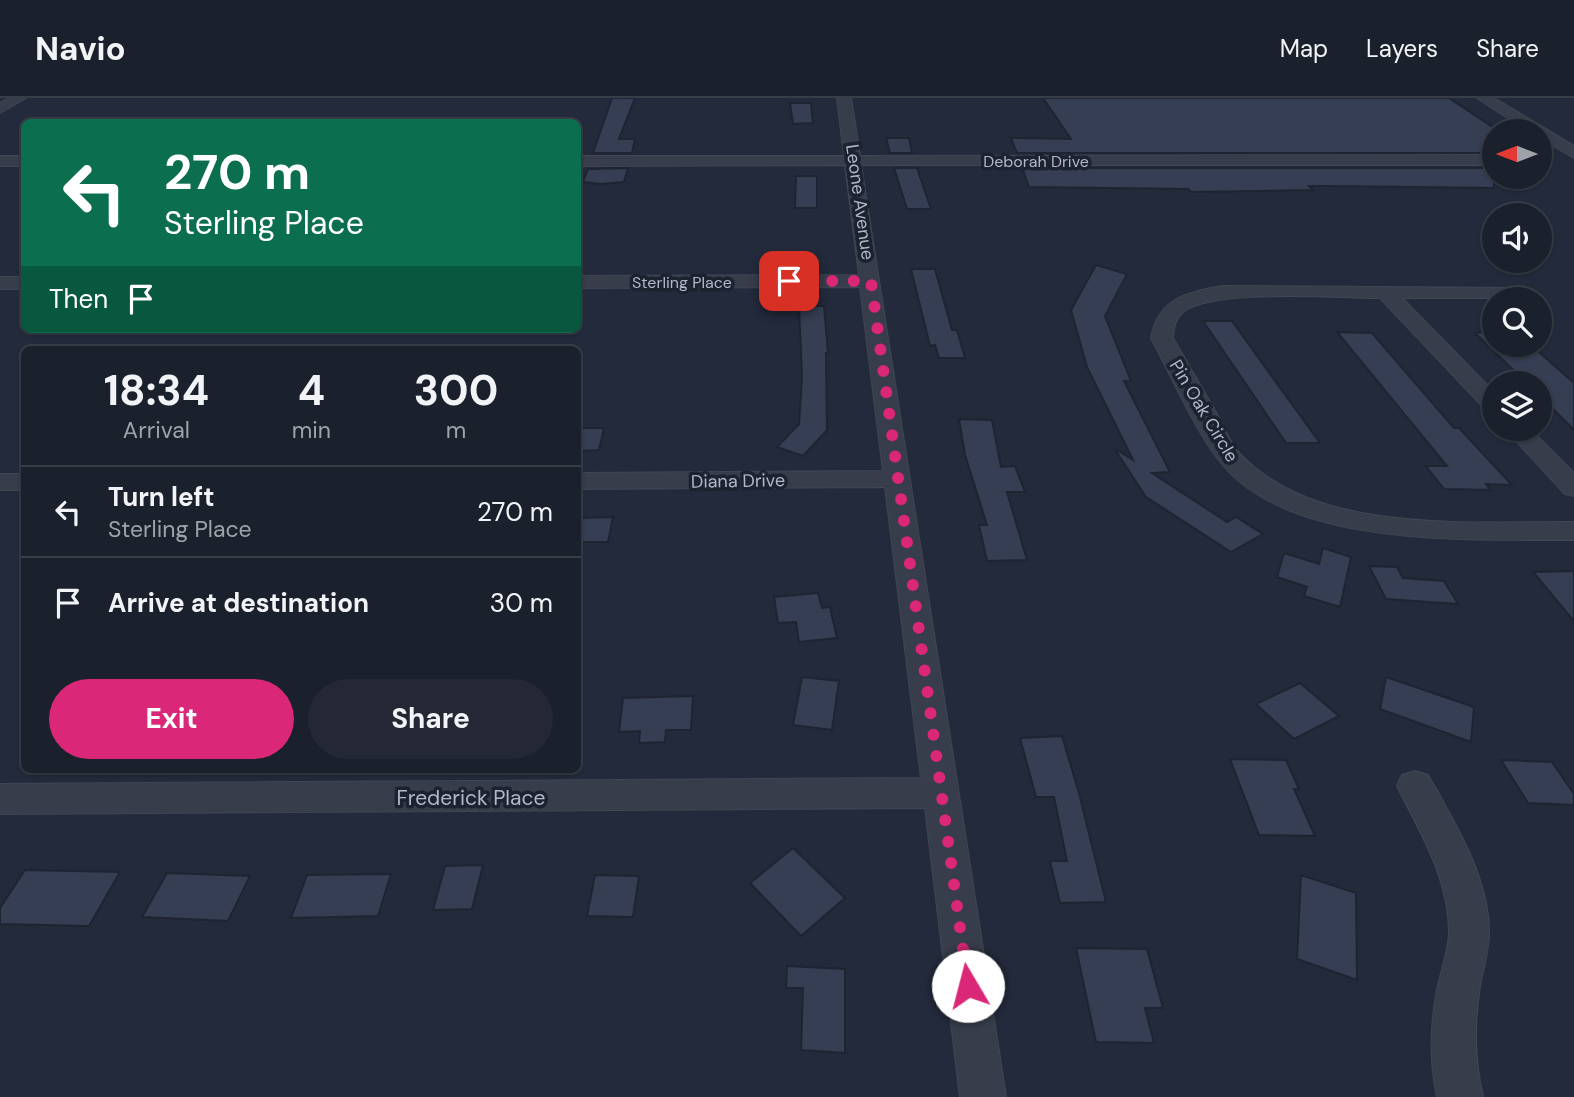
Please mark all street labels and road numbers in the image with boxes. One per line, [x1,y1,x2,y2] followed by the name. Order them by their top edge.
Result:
[840,143,880,261] street label: Leone Avenue
[983,151,1089,172] street label: Deborah Drive
[632,272,732,293] street label: Sterling Place
[1164,355,1244,467] street label: Pin Oak Circle
[691,468,785,494] street label: Diana Drive
[397,784,545,812] street label: Frederick Place

